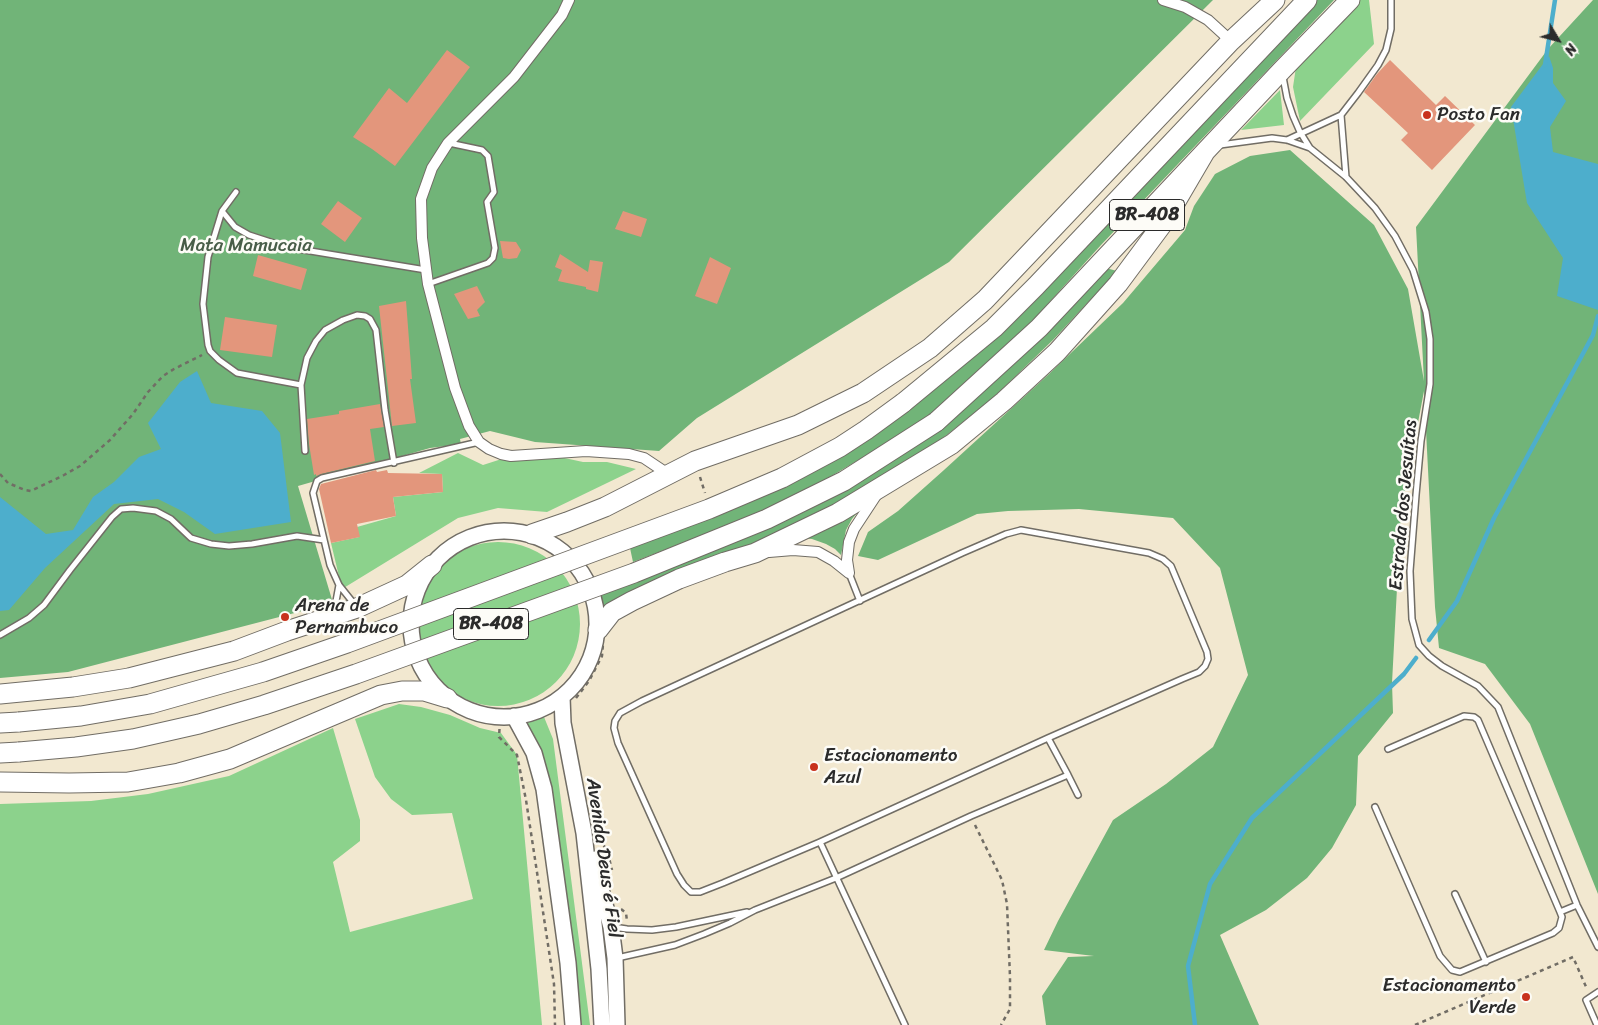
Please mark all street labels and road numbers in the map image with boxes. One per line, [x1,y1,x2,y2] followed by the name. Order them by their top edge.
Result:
[1110,200,1184,230] road number: BR-408
[1385,419,1423,591] street label: Estrada dos Jesuítas
[454,608,528,640] road number: BR-408
[580,776,626,940] street label: Avenida Deus é Fiel

